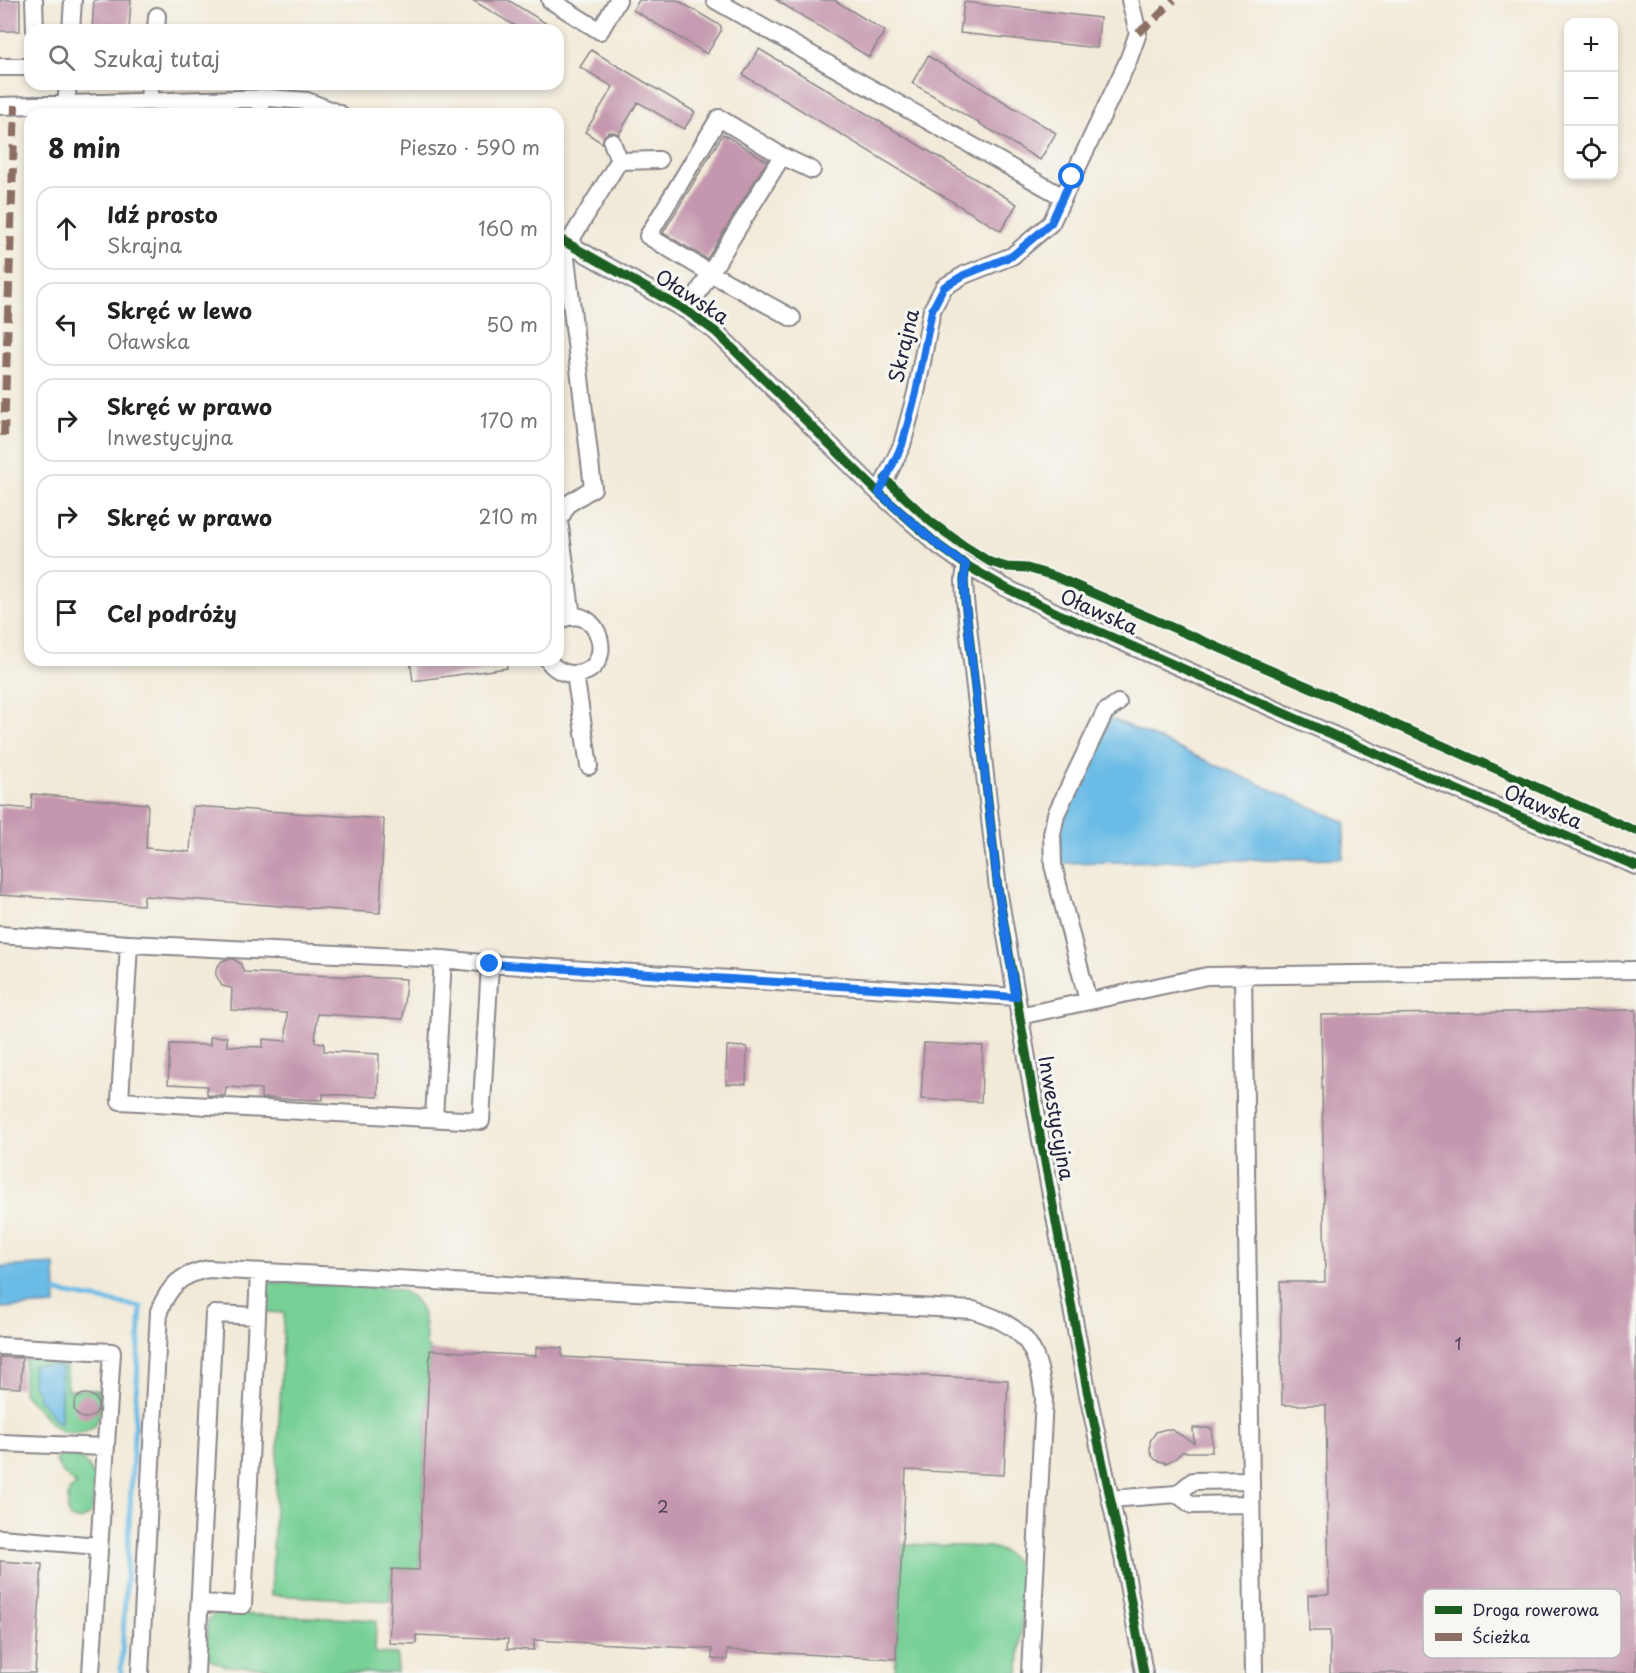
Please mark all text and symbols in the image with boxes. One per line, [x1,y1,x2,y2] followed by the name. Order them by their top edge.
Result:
[1564,18,1618,180] map controls
[1564,18,1618,72] button: +
[24,24,564,90] search box
[45,41,78,74] icon: search
[93,41,220,74] text: Szukaj tutaj
[1564,72,1618,126] button: −
[1564,126,1618,180] button: locate
[48,128,121,167] text: 8 min
[399,132,540,162] text: Pieszo · 590 m
[1058,163,1084,189] route start
[107,197,218,230] text: Idź prosto
[50,212,83,245] icon: ahead
[478,213,538,243] text: 160 m
[107,230,182,260] text: Skrajna
[650,261,736,332] street label: Oławska
[107,293,252,326] text: Skręć w lewo
[880,305,926,386] street label: Skrajna
[50,308,83,341] icon: left
[486,309,538,339] text: 50 m
[107,326,190,356] text: Oławska
[107,389,272,422] text: Skręć w prawo
[50,404,83,437] icon: right
[480,405,538,435] text: 170 m
[107,422,233,452] text: Inwestycyjna
[50,500,83,533] icon: right
[107,500,272,533] text: Skręć w prawo
[479,501,538,531] text: 210 m
[1056,581,1144,642] street label: Oławska
[50,596,83,629] icon: arrive
[107,596,237,629] text: Cel podróży
[1500,776,1588,836] street label: Oławska
[476,950,502,976] route end
[1031,1053,1083,1183] street label: Inwestycyjna
[1454,1331,1462,1355] house number: 1
[657,1494,669,1518] house number: 2
[1423,1589,1621,1658] legend
[1472,1597,1599,1621] text: Droga rowerowa
[1472,1624,1530,1648] text: Ścieżka

